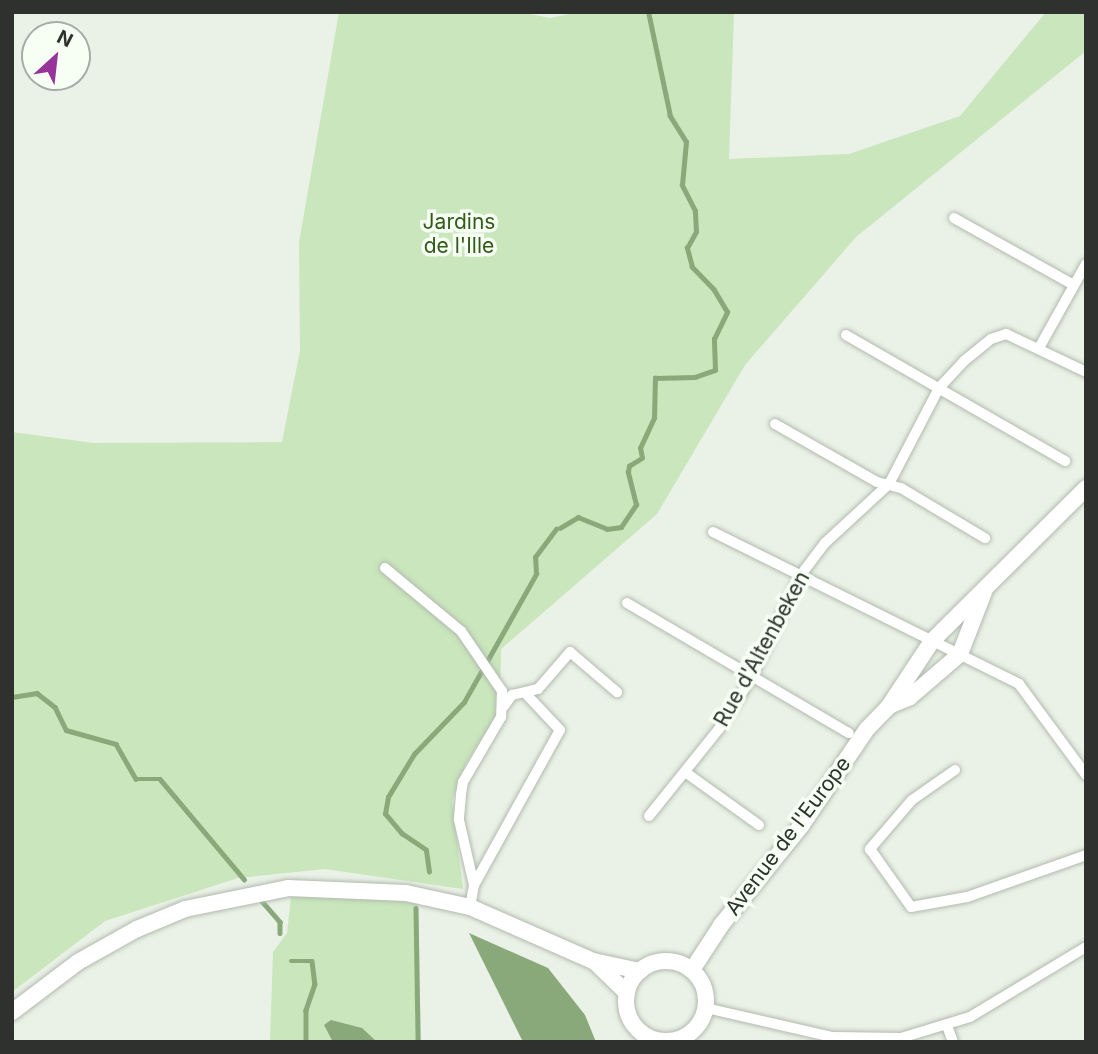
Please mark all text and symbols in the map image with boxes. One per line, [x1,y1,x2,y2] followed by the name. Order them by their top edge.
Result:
[21,21,91,91] north arrow
[53,25,77,52] text: N
[423,209,495,259] park label: Jardins de l'Ille
[709,567,815,731] street label: Rue d'Altenbeken
[720,752,856,920] street label: Avenue de l'Europe

